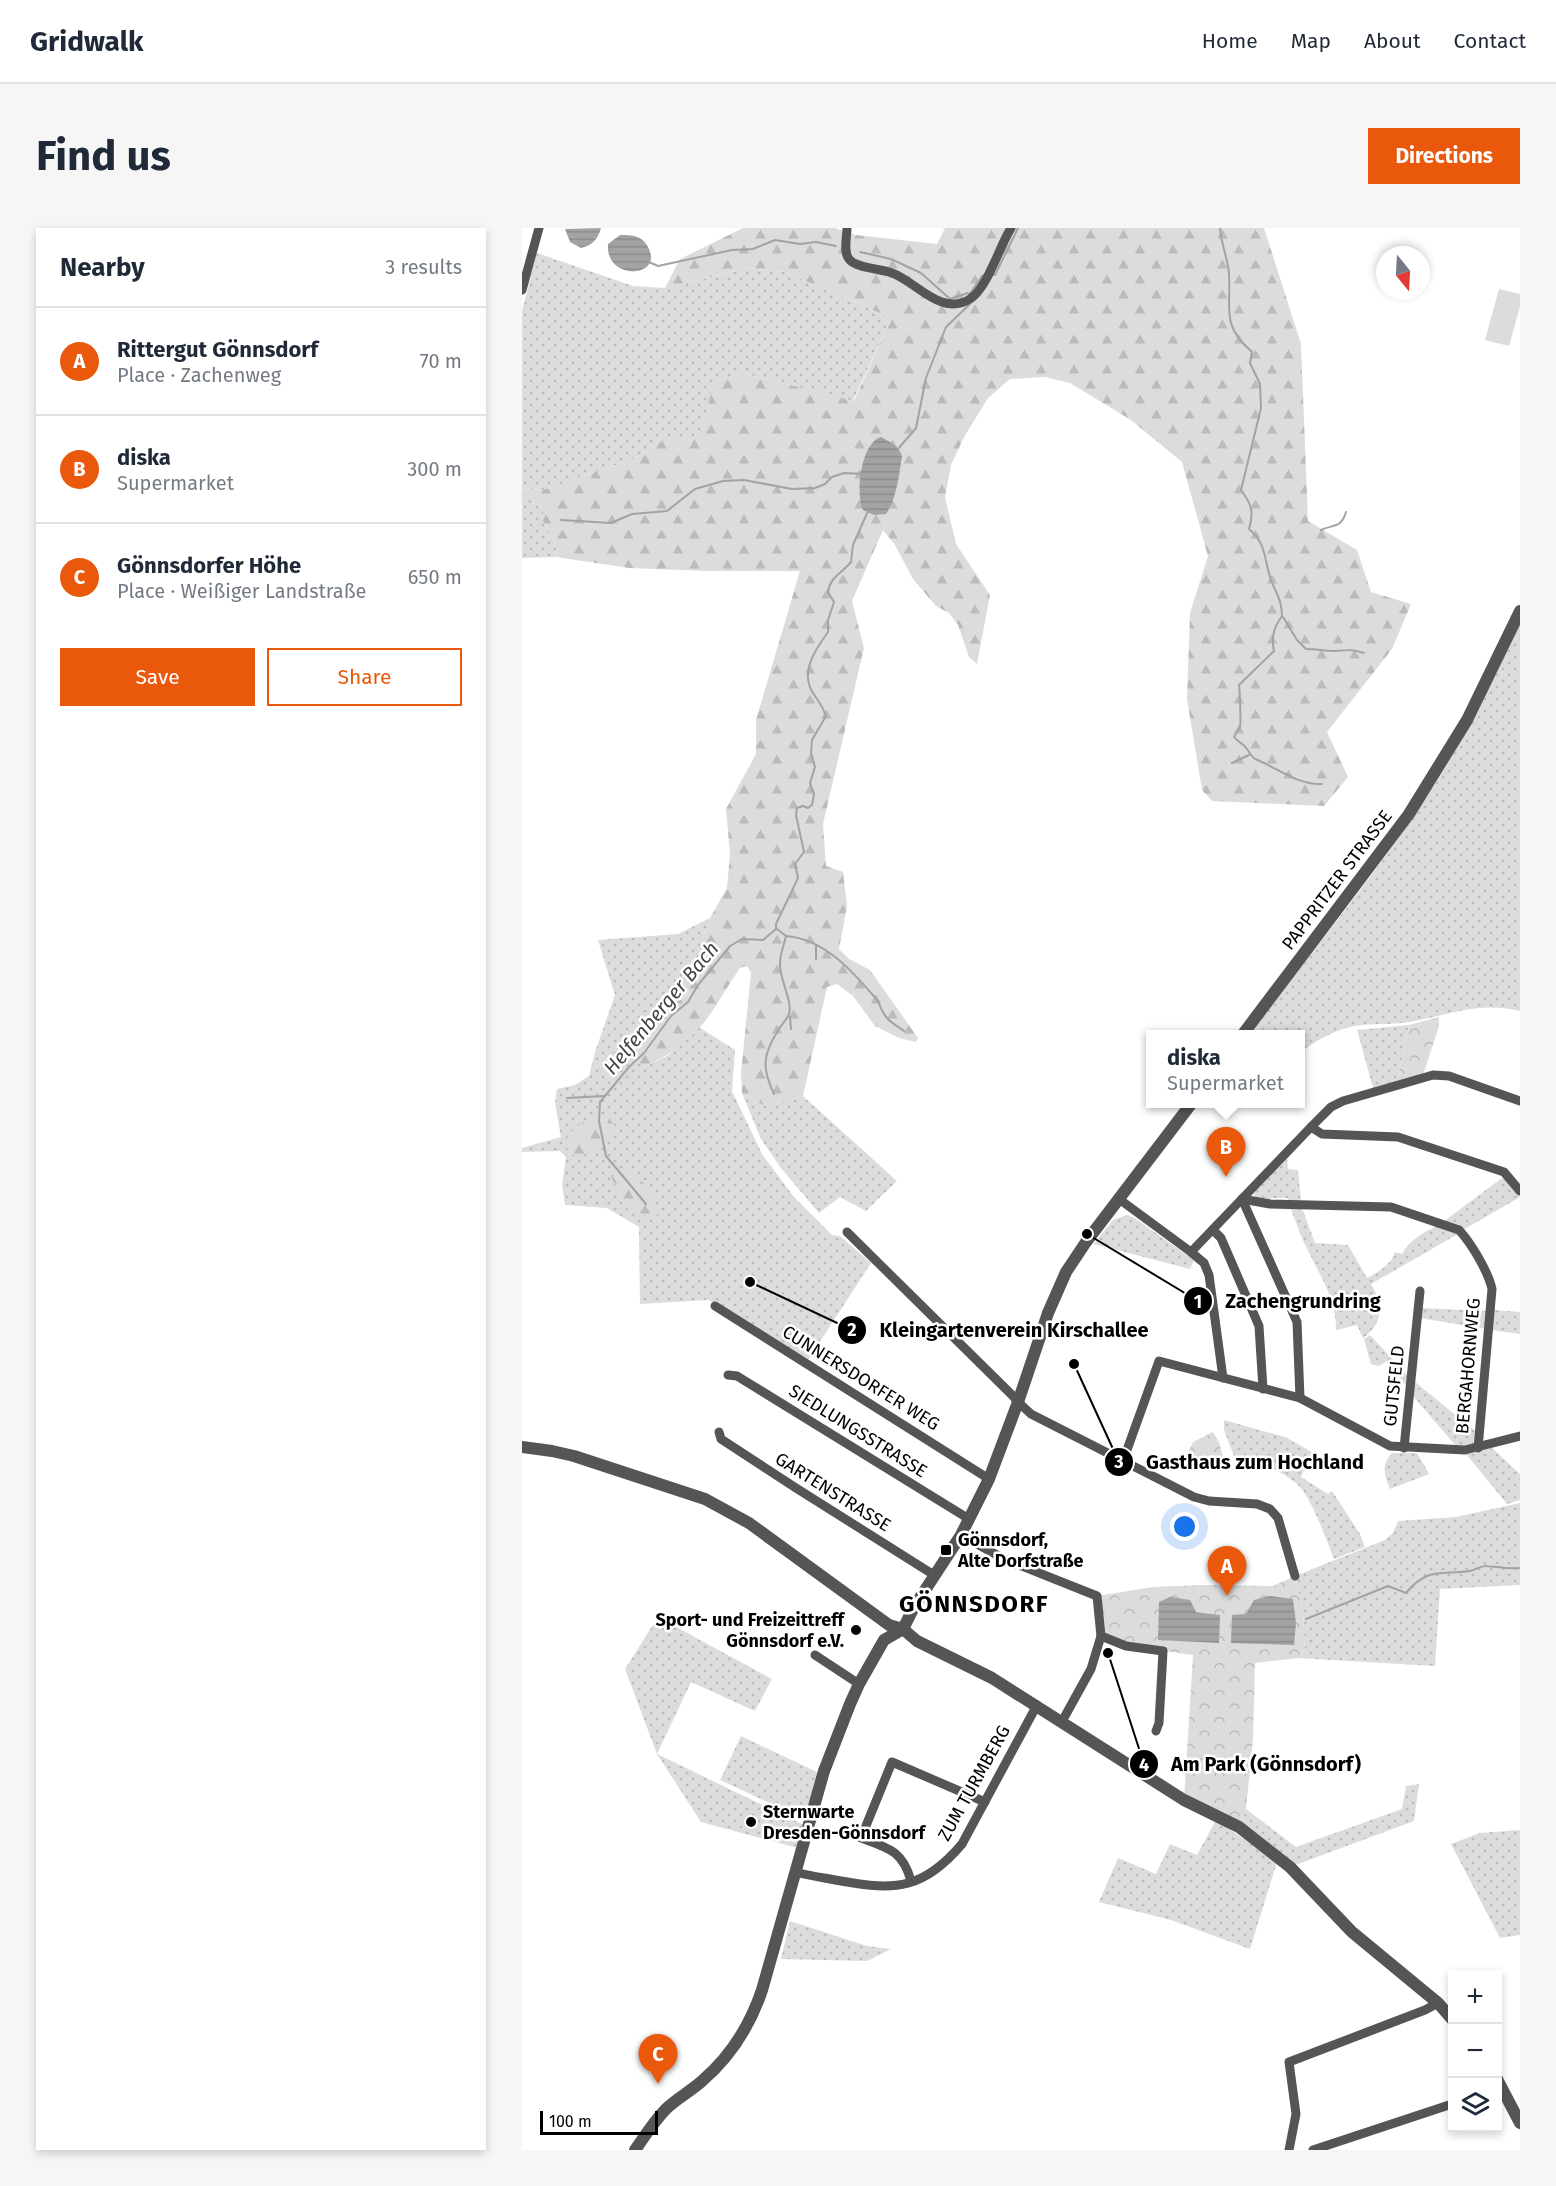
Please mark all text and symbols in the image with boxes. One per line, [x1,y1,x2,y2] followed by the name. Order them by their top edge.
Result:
[30,25,143,58] text: Gridwalk
[1202,28,1258,54] text: Home
[1291,28,1331,54] text: Map
[1364,28,1421,54] text: About
[1454,28,1526,54] text: Contact
[1368,128,1520,184] button: Directions
[36,131,171,181] text: Find us
[1376,246,1430,300] north arrow
[60,252,145,283] text: Nearby
[385,255,462,279] text: 3 results
[117,336,318,363] text: Rittergut Gönnsdorf
[74,349,85,373] text: A
[420,349,462,373] text: 70 m
[117,363,281,387] text: Place · Zachenweg
[117,444,171,471] text: diska
[73,457,86,481] text: B
[407,457,462,481] text: 300 m
[117,471,234,495] text: Supermarket
[117,552,301,579] text: Gönnsdorfer Höhe
[74,565,85,589] text: C
[408,565,462,589] text: 650 m
[117,579,366,603] text: Place · Weißiger Landstraße
[60,648,255,706] button: Save
[267,648,462,706] button: Share
[1277,806,1397,954] street label: PAPPRITZER STRASSE
[598,937,724,1079] water label: Helfenberger Bach
[1146,1030,1305,1108] popup
[1167,1044,1221,1071] text: diska
[1167,1071,1284,1095] text: Supermarket
[1206,1128,1246,1177] pin: B
[1183,1282,1393,1320] callout: Zachengrundring
[1225,1289,1382,1313] text: Zachengrundring
[1194,1291,1202,1313] text: 1
[1451,1297,1485,1435] street label: BERGAHORNWEG
[837,1311,1160,1349] callout: Kleingartenverein Kirschallee
[879,1318,1149,1342] text: Kleingartenverein Kirschallee
[847,1319,857,1341] text: 2
[778,1321,944,1435] street label: CUNNERSDORFER WEG
[1379,1345,1409,1427] street label: GUTSFELD
[785,1380,931,1482] street label: SIEDLUNGSSTRASSE
[1104,1443,1376,1481] callout: Gasthaus zum Hochland
[771,1448,895,1536] street label: GARTENSTRASSE
[1146,1450,1364,1474] text: Gasthaus zum Hochland
[1113,1451,1124,1473] text: 3
[1170,1512,1199,1541] your location
[957,1529,1084,1572] place label: Gönnsdorf, Alte Dorfstraße
[939,1543,953,1557] marker: Gönnsdorf, Alte Dorfstraße
[1208,1546,1246,1596] pin: A
[899,1590,1049,1618] district label: GÖNNSDORF
[655,1609,846,1652] place label: Sport- und Freizeittreff Gönnsdorf e.V.
[849,1623,863,1637] marker: Sport- und Freizeittreff Gönnsdorf e.V.
[933,1721,1015,1845] street label: ZUM TURMBERG
[1129,1745,1373,1783] callout: Am Park (Gönnsdorf)
[1170,1752,1361,1776] text: Am Park (Gönnsdorf)
[1139,1754,1149,1776] text: 4
[763,1801,927,1844] place label: Sternwarte Dresden-Gönnsdorf
[744,1815,758,1829] marker: Sternwarte Dresden-Gönnsdorf
[1448,1970,1502,2132] map controls
[1448,1970,1502,2024] button: +
[1448,2024,1502,2078] button: −
[638,2034,678,2084] pin: C
[1448,2078,1502,2132] button: layers
[540,2108,658,2136] scale bar
[549,2112,592,2131] text: 100 m

